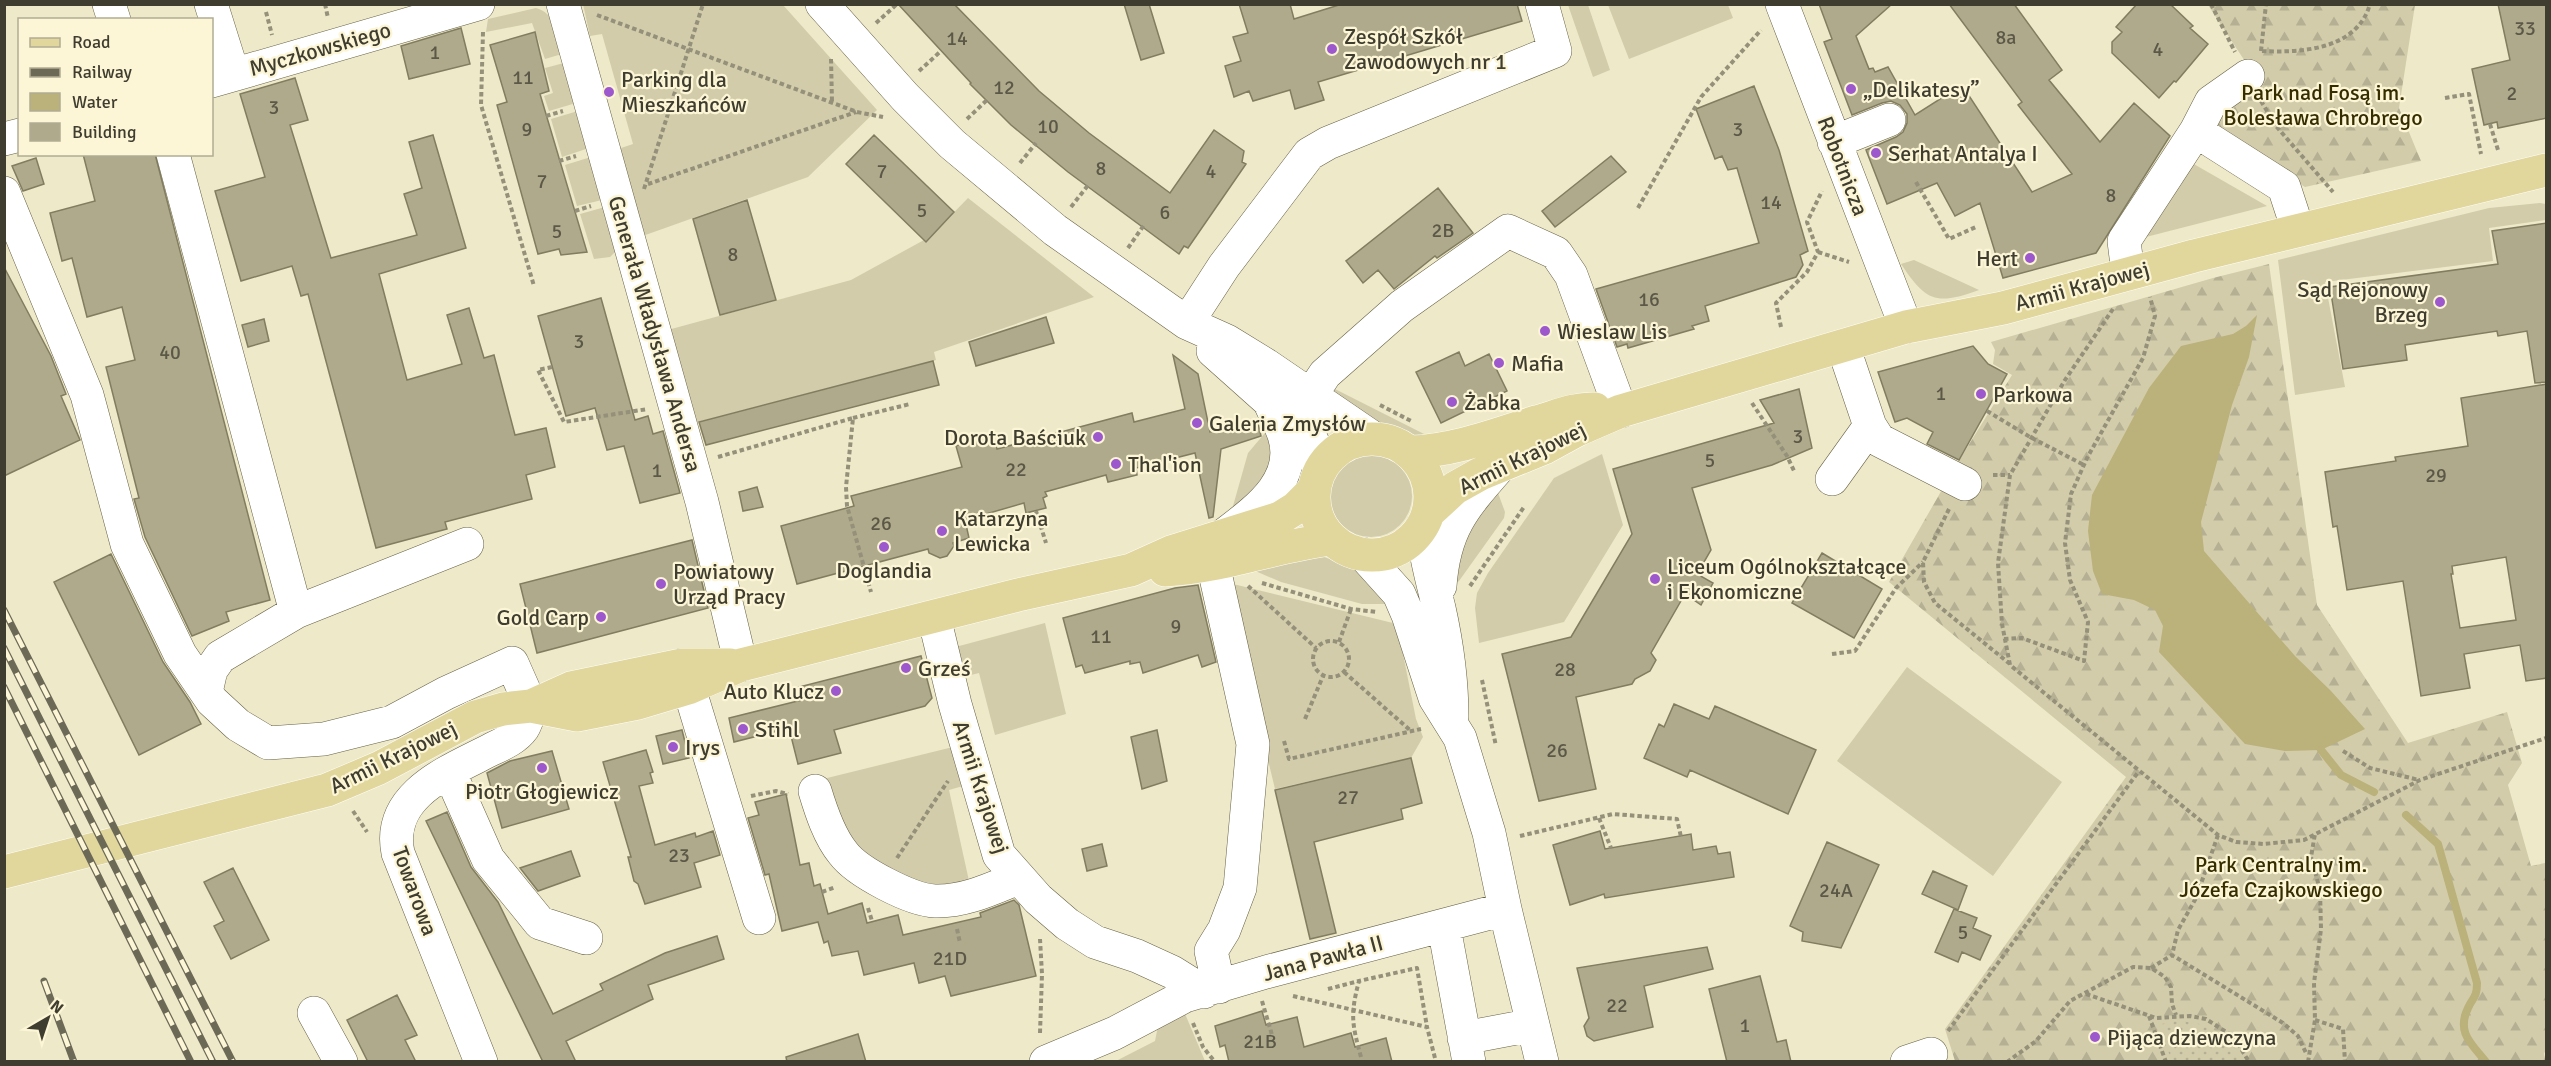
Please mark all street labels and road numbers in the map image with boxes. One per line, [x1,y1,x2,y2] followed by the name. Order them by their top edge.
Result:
[246,16,394,82] street label: Myczkowskiego
[1812,113,1874,219] street label: Robotnicza
[603,193,707,475] street label: Generała Władysława Andersa
[2012,255,2152,317] street label: Armii Krajowej
[1454,416,1590,500] street label: Armii Krajowej
[325,715,461,799] street label: Armii Krajowej
[947,717,1015,857] street label: Armii Krajowej
[386,843,444,939] street label: Towarowa
[1260,929,1386,987] street label: Jana Pawła II

